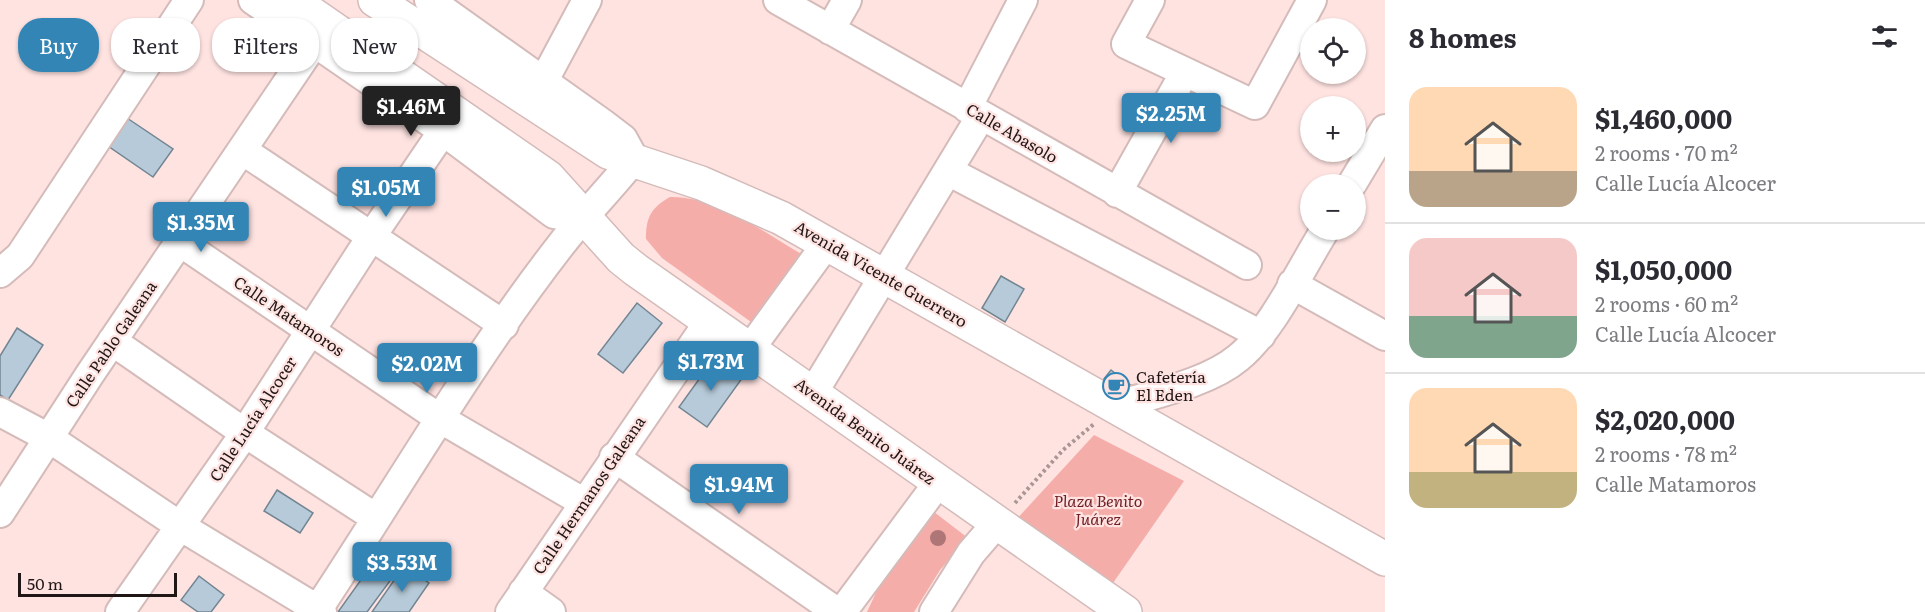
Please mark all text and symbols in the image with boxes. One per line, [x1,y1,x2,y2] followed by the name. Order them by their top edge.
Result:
[1409,17,1517,56] text: 8 homes
[18,18,99,72] chip: Buy
[111,18,200,72] chip: Rent
[212,18,319,72] chip: Filters
[331,18,418,72] chip: New
[1300,18,1366,240] map controls
[1300,18,1366,84] button: locate
[1868,20,1901,53] icon: filters
[362,86,460,137] pin: $1.46M
[376,90,446,120] text: $1.46M
[1122,93,1220,144] pin: $2.25M
[962,96,1063,168] street label: Calle Abasolo
[1300,96,1366,162] button: +
[1136,97,1206,127] text: $2.25M
[1595,98,1732,137] text: $1,460,000
[1457,111,1529,183] icon: home
[1595,137,1738,167] text: 2 rooms · 70 m²
[337,167,435,218] pin: $1.05M
[1595,167,1776,197] text: Calle Lucía Alcocer
[351,171,421,201] text: $1.05M
[1300,174,1366,240] button: −
[152,202,250,253] pin: $1.35M
[167,206,235,236] text: $1.35M
[791,214,972,333] street label: Avenida Vicente Guerrero
[1595,249,1732,288] text: $1,050,000
[1457,262,1529,334] icon: home
[229,269,350,361] street label: Calle Matamoros
[59,275,162,412] street label: Calle Pablo Galeana
[1595,288,1738,318] text: 2 rooms · 60 m²
[1595,318,1776,348] text: Calle Lucía Alcocer
[662,341,760,392] pin: $1.73M
[378,343,476,394] pin: $2.02M
[678,345,744,375] text: $1.73M
[391,347,463,377] text: $2.02M
[203,351,302,486] street label: Calle Lucía Alcocer
[1136,364,1206,406] place label: Cafetería El Eden
[790,371,941,490] street label: Avenida Benito Juárez
[1101,371,1131,401] cafe icon: Cafetería El Eden
[1595,399,1735,438] text: $2,020,000
[526,410,650,578] street label: Calle Hermanos Galeana
[1457,412,1529,484] icon: home
[1595,438,1737,468] text: 2 rooms · 78 m²
[690,464,788,515] pin: $1.94M
[704,468,774,498] text: $1.94M
[1595,468,1756,498] text: Calle Matamoros
[1054,488,1142,530] park label: Plaza Benito Juárez
[353,542,451,593] pin: $3.53M
[366,546,438,576] text: $3.53M
[18,570,177,598] scale bar
[27,571,63,595] text: 50 m

